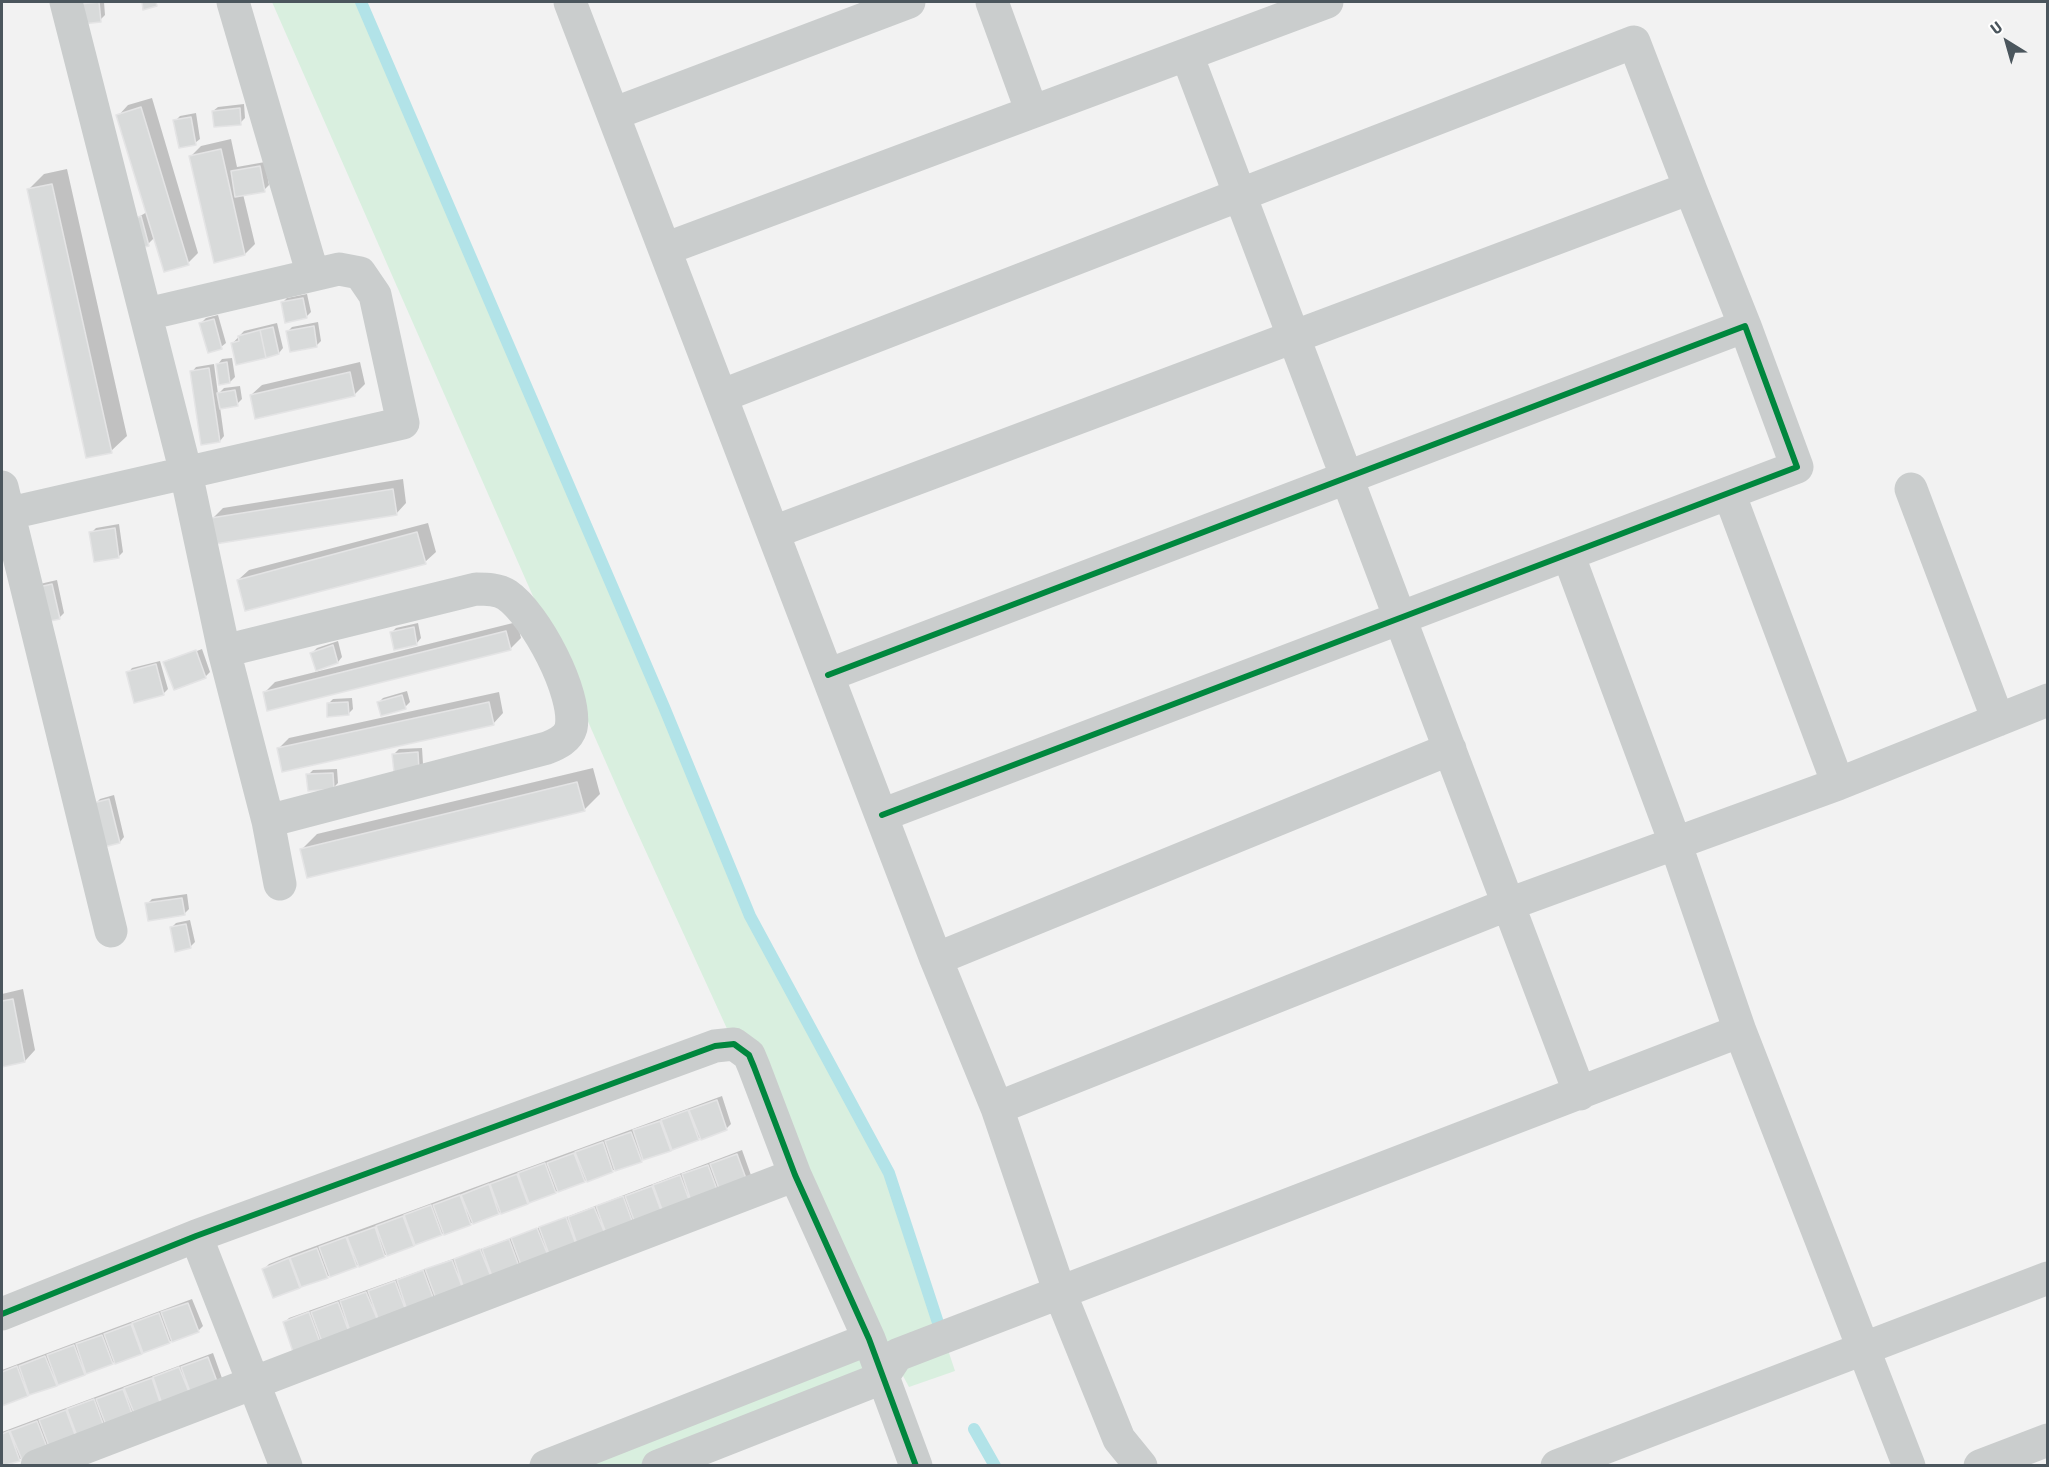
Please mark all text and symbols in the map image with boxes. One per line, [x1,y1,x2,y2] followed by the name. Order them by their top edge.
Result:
[1977,12,2037,72] north arrow
[1987,18,2005,38] text: U

